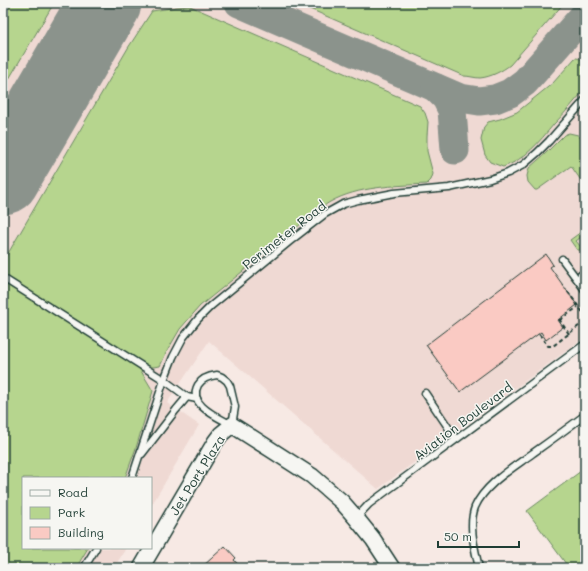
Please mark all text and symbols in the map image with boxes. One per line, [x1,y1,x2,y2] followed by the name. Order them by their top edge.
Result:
[238,197,329,273] street label: Perimeter Road
[410,378,515,463] street label: Aviation Boulevard
[165,431,228,518] street label: Jet Port Plaza
[22,477,152,549] legend
[58,484,88,500] text: Road
[58,504,85,520] text: Park
[438,523,519,549] scale bar
[58,524,104,540] text: Building
[444,528,472,544] text: 50 m

